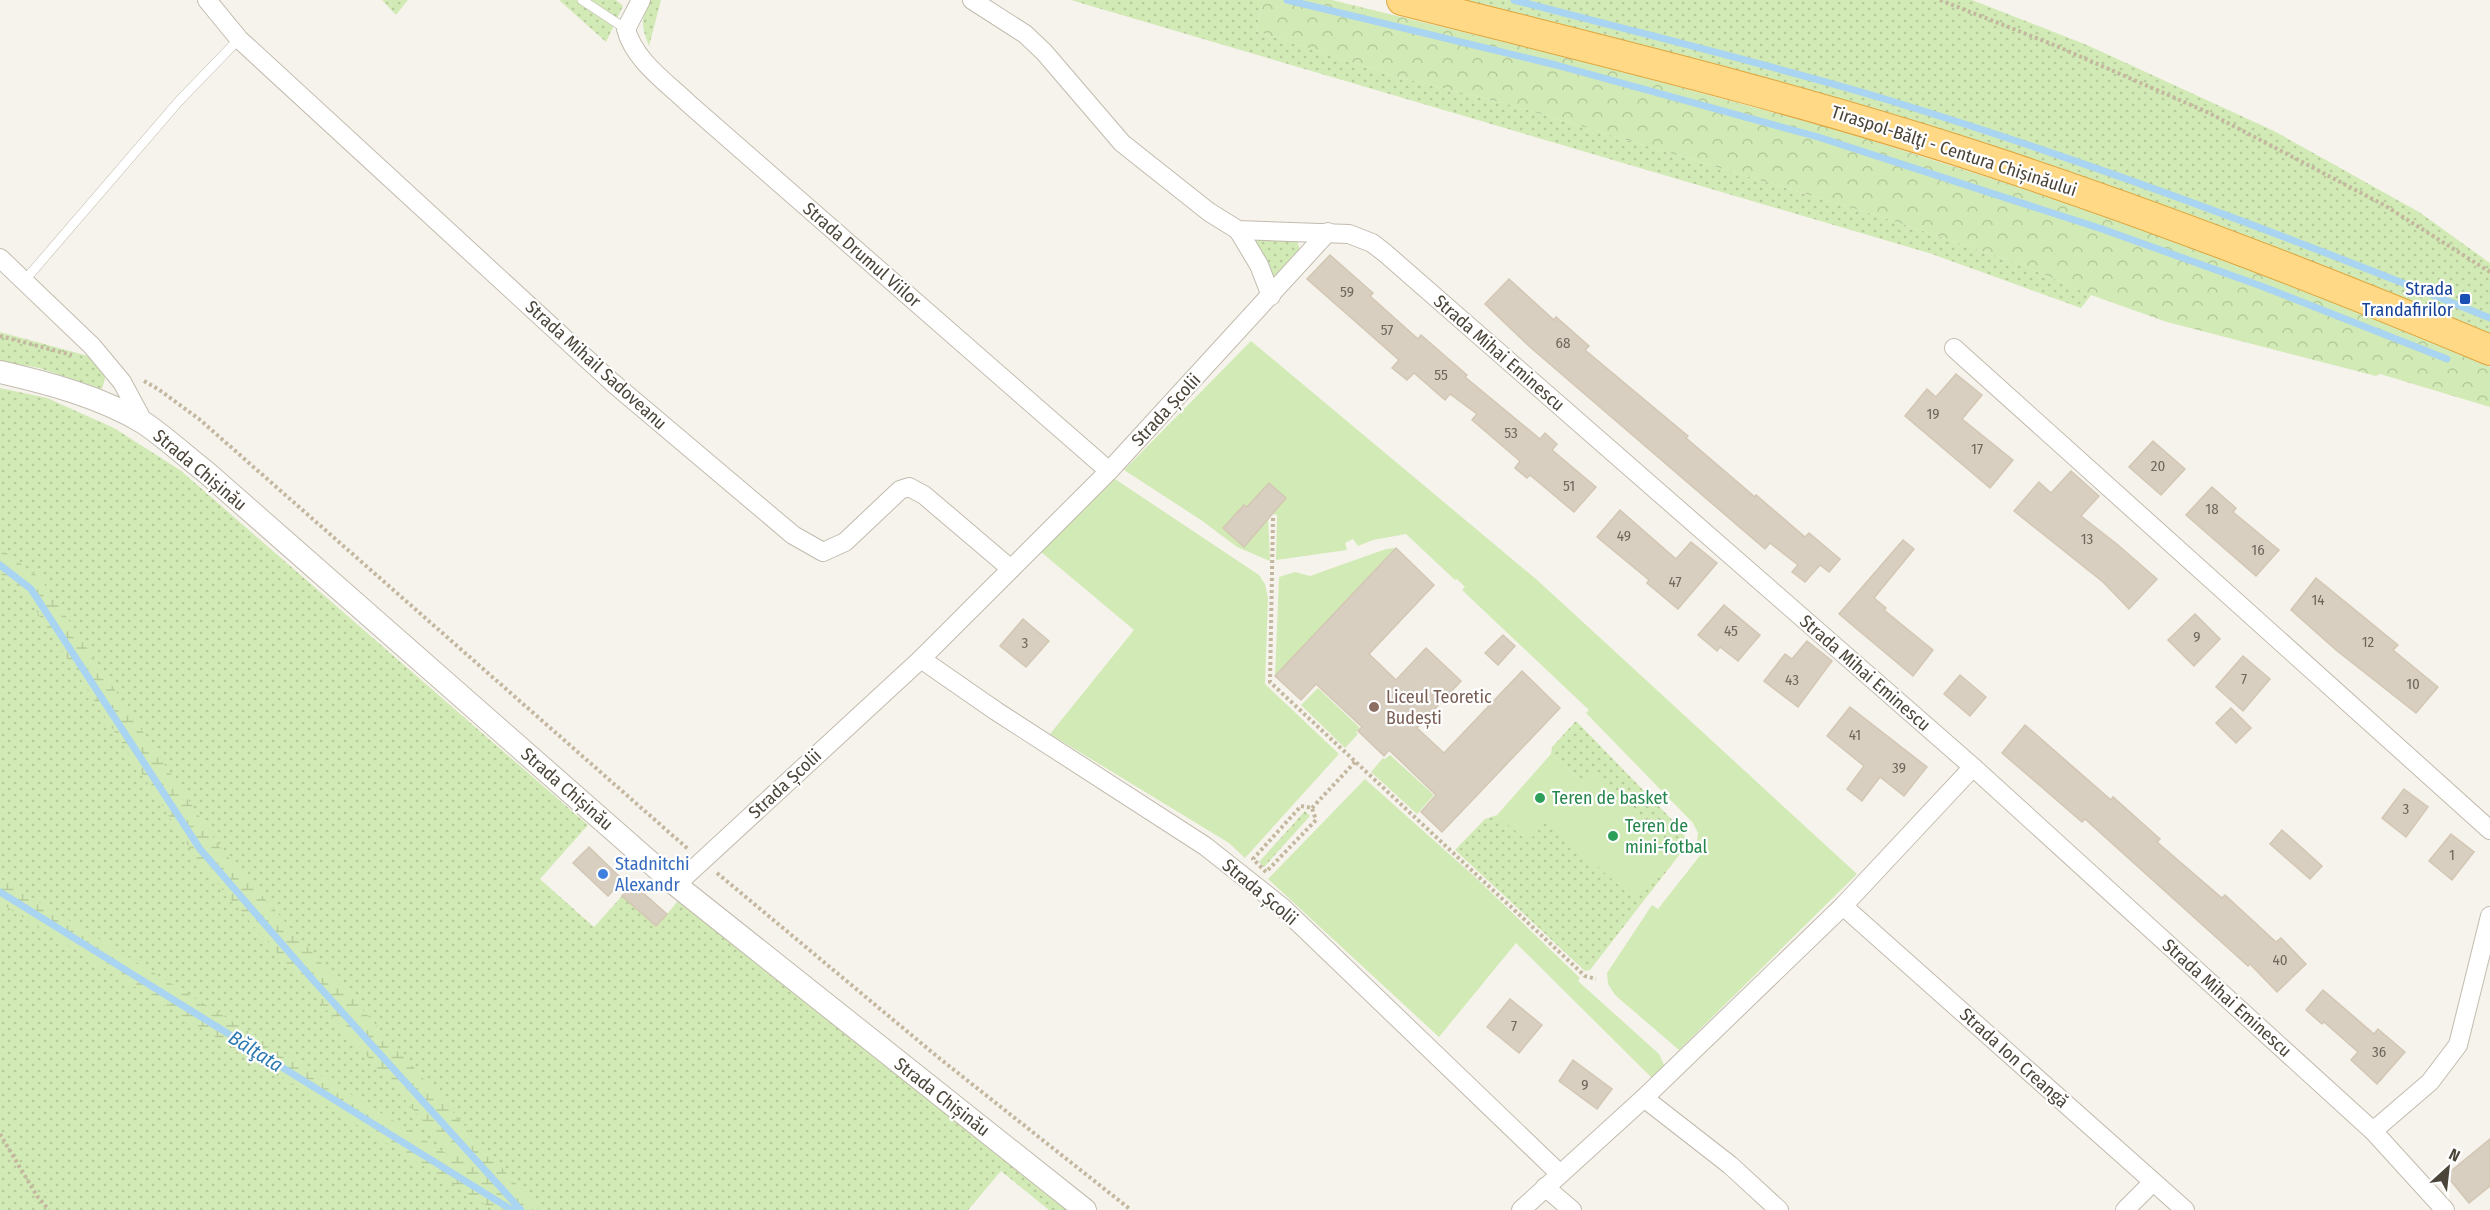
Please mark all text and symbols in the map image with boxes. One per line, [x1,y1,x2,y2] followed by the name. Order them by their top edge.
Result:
[1828,101,2080,201] street label: Tiraspol-Bălţi - Centura Chișinăului
[799,198,926,313] street label: Strada Drumul Viilor
[2362,278,2454,321] place label: Strada Trandafirilor
[1340,283,1354,301] house number: 59
[1429,290,1569,416] street label: Strada Mihai Eminescu
[2458,292,2472,306] marker: Strada Trandafirilor
[521,296,671,434] street label: Strada Mihail Sadoveanu
[1381,321,1393,339] house number: 57
[1556,334,1570,352] house number: 68
[1434,366,1448,384] house number: 55
[1127,369,1205,451] street label: Strada Școlii
[1926,405,1940,423] house number: 19
[1504,424,1518,442] house number: 53
[149,425,251,515] street label: Strada Chișinău
[1971,440,1983,458] house number: 17
[2151,457,2165,475] house number: 20
[1563,477,1575,495] house number: 51
[2205,500,2219,518] house number: 18
[1617,527,1631,545] house number: 49
[2081,530,2094,548] house number: 13
[2251,541,2265,559] house number: 16
[1668,573,1682,591] house number: 47
[2311,591,2325,609] house number: 14
[1795,610,1935,736] street label: Strada Mihai Eminescu
[1724,622,1738,640] house number: 45
[2193,628,2201,646] house number: 9
[2362,633,2375,651] house number: 12
[1022,634,1029,652] house number: 3
[2241,670,2247,688] house number: 7
[1785,671,1799,689] house number: 43
[2406,675,2420,693] house number: 10
[1386,686,1492,729] place label: Liceul Teoretic Budești
[1367,700,1381,714] marker: Liceul Teoretic Budești
[1849,726,1861,744] house number: 41
[516,743,618,835] street label: Strada Chișinău
[744,745,826,823] street label: Strada Școlii
[1892,759,1906,777] house number: 39
[1552,787,1668,809] place label: Teren de basket
[1533,791,1547,805] marker: Teren de basket
[2403,800,2410,818] house number: 3
[1625,815,1708,858] place label: Teren de mini-fotbal
[1606,829,1620,843] marker: Teren de mini-fotbal
[2449,846,2455,864] house number: 1
[615,853,690,896] place label: Stadnitchi Alexandr
[1218,854,1302,930] street label: Strada Școlii
[596,867,610,881] marker: Stadnitchi Alexandr
[2158,934,2296,1062] street label: Strada Mihai Eminescu
[2272,951,2288,969] house number: 40
[1955,1003,2073,1113] street label: Strada Ion Creangă
[1511,1017,1517,1035] house number: 7
[224,1025,288,1077] water label: Bălţata
[2372,1043,2386,1061] house number: 36
[890,1053,994,1141] street label: Strada Chișinău
[1581,1076,1589,1094] house number: 9
[2418,1138,2478,1198] north arrow
[2446,1144,2463,1166] text: N

